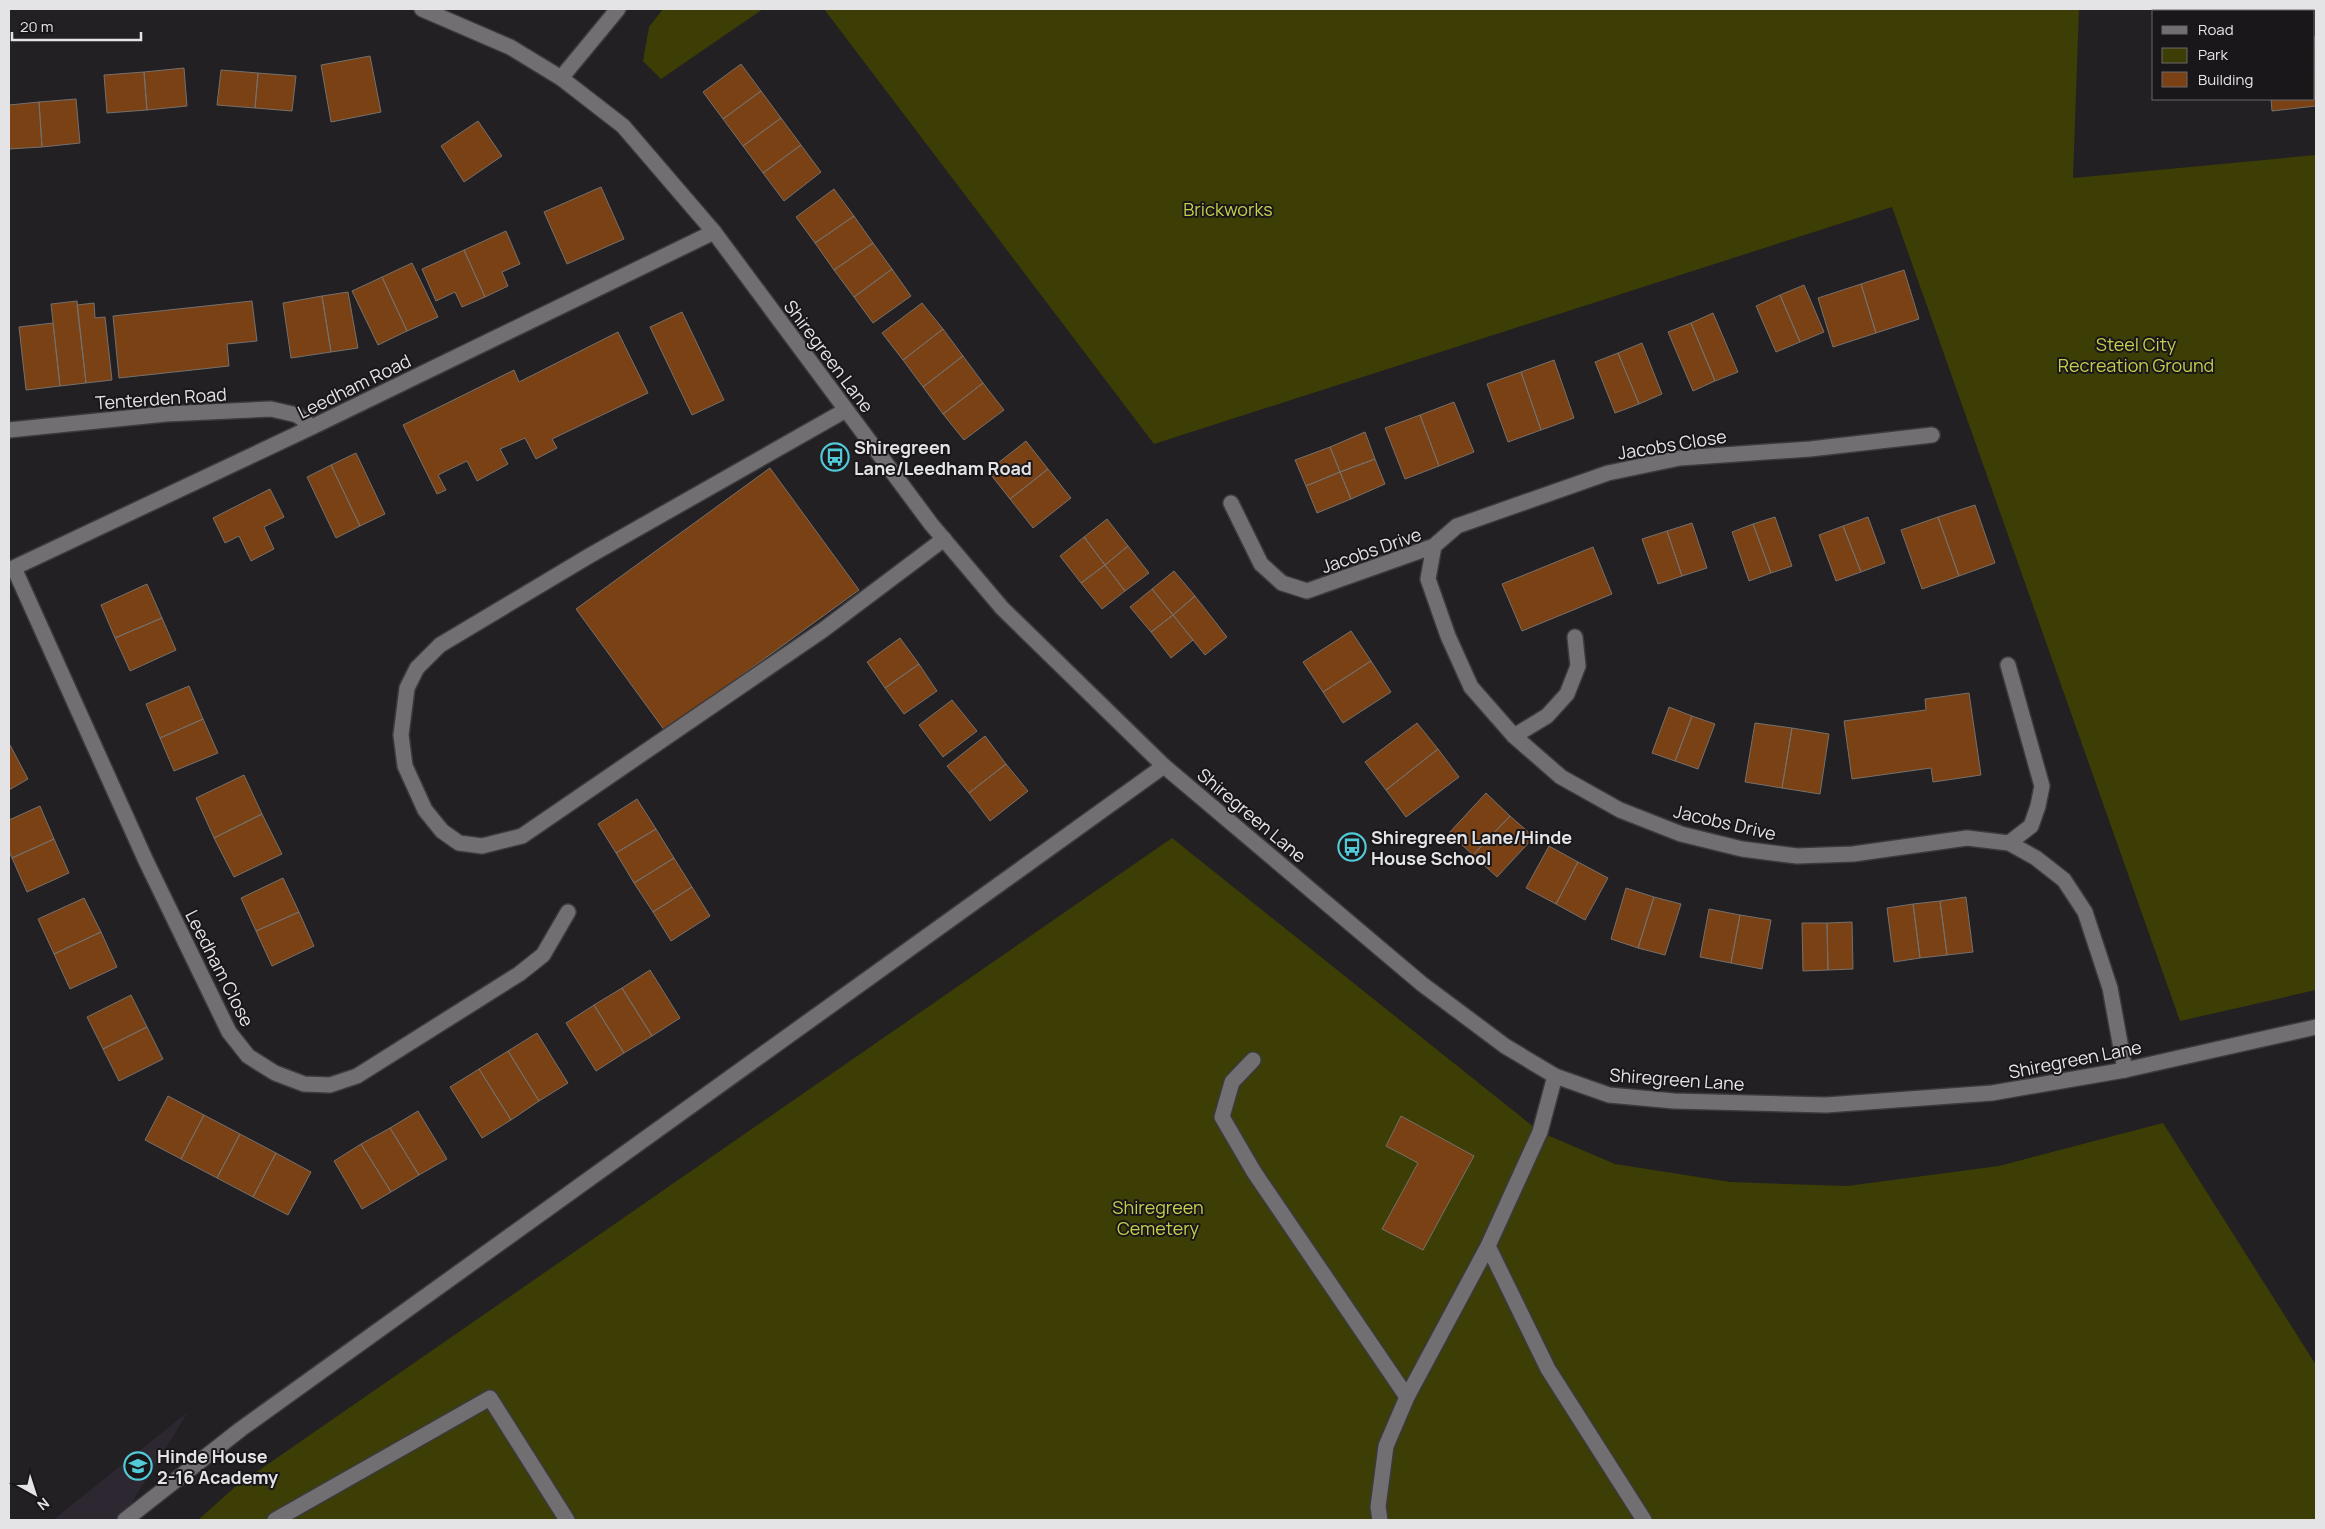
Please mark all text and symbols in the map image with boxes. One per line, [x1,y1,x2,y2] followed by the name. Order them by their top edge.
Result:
[12,10,141,42] scale bar
[2152,10,2315,100] legend
[20,16,53,37] text: 20 m
[2198,19,2234,40] text: Road
[2198,44,2228,65] text: Park
[2198,69,2253,90] text: Building
[1183,197,1273,221] park label: Brickworks
[779,295,879,417] street label: Shiregreen Lane
[2058,332,2214,377] park label: Steel City Recreation Ground
[293,348,415,424] street label: Leedham Road
[94,381,228,415] street label: Tenterden Road
[1616,424,1728,464] street label: Jacobs Close
[854,435,1032,480] place label: Shiregreen Lane/Leedham Road
[820,442,850,472] bus stop icon: Shiregreen Lane/Leedham Road
[1318,522,1424,578] street label: Jacobs Drive
[1193,762,1311,868] street label: Shiregreen Lane
[1671,799,1779,845] street label: Jacobs Drive
[1371,825,1572,870] place label: Shiregreen Lane/Hinde House School
[1337,832,1367,862] bus stop icon: Shiregreen Lane/Hinde House School
[180,905,260,1031] street label: Leedham Close
[2006,1034,2144,1084] street label: Shiregreen Lane
[1609,1062,1745,1096] street label: Shiregreen Lane
[1112,1195,1204,1240] park label: Shiregreen Cemetery
[157,1444,278,1489] place label: Hinde House 2-16 Academy
[123,1451,153,1481] school or university icon: Hinde House 2-16 Academy
[10,1469,60,1519] north arrow
[34,1494,53,1515] text: N

